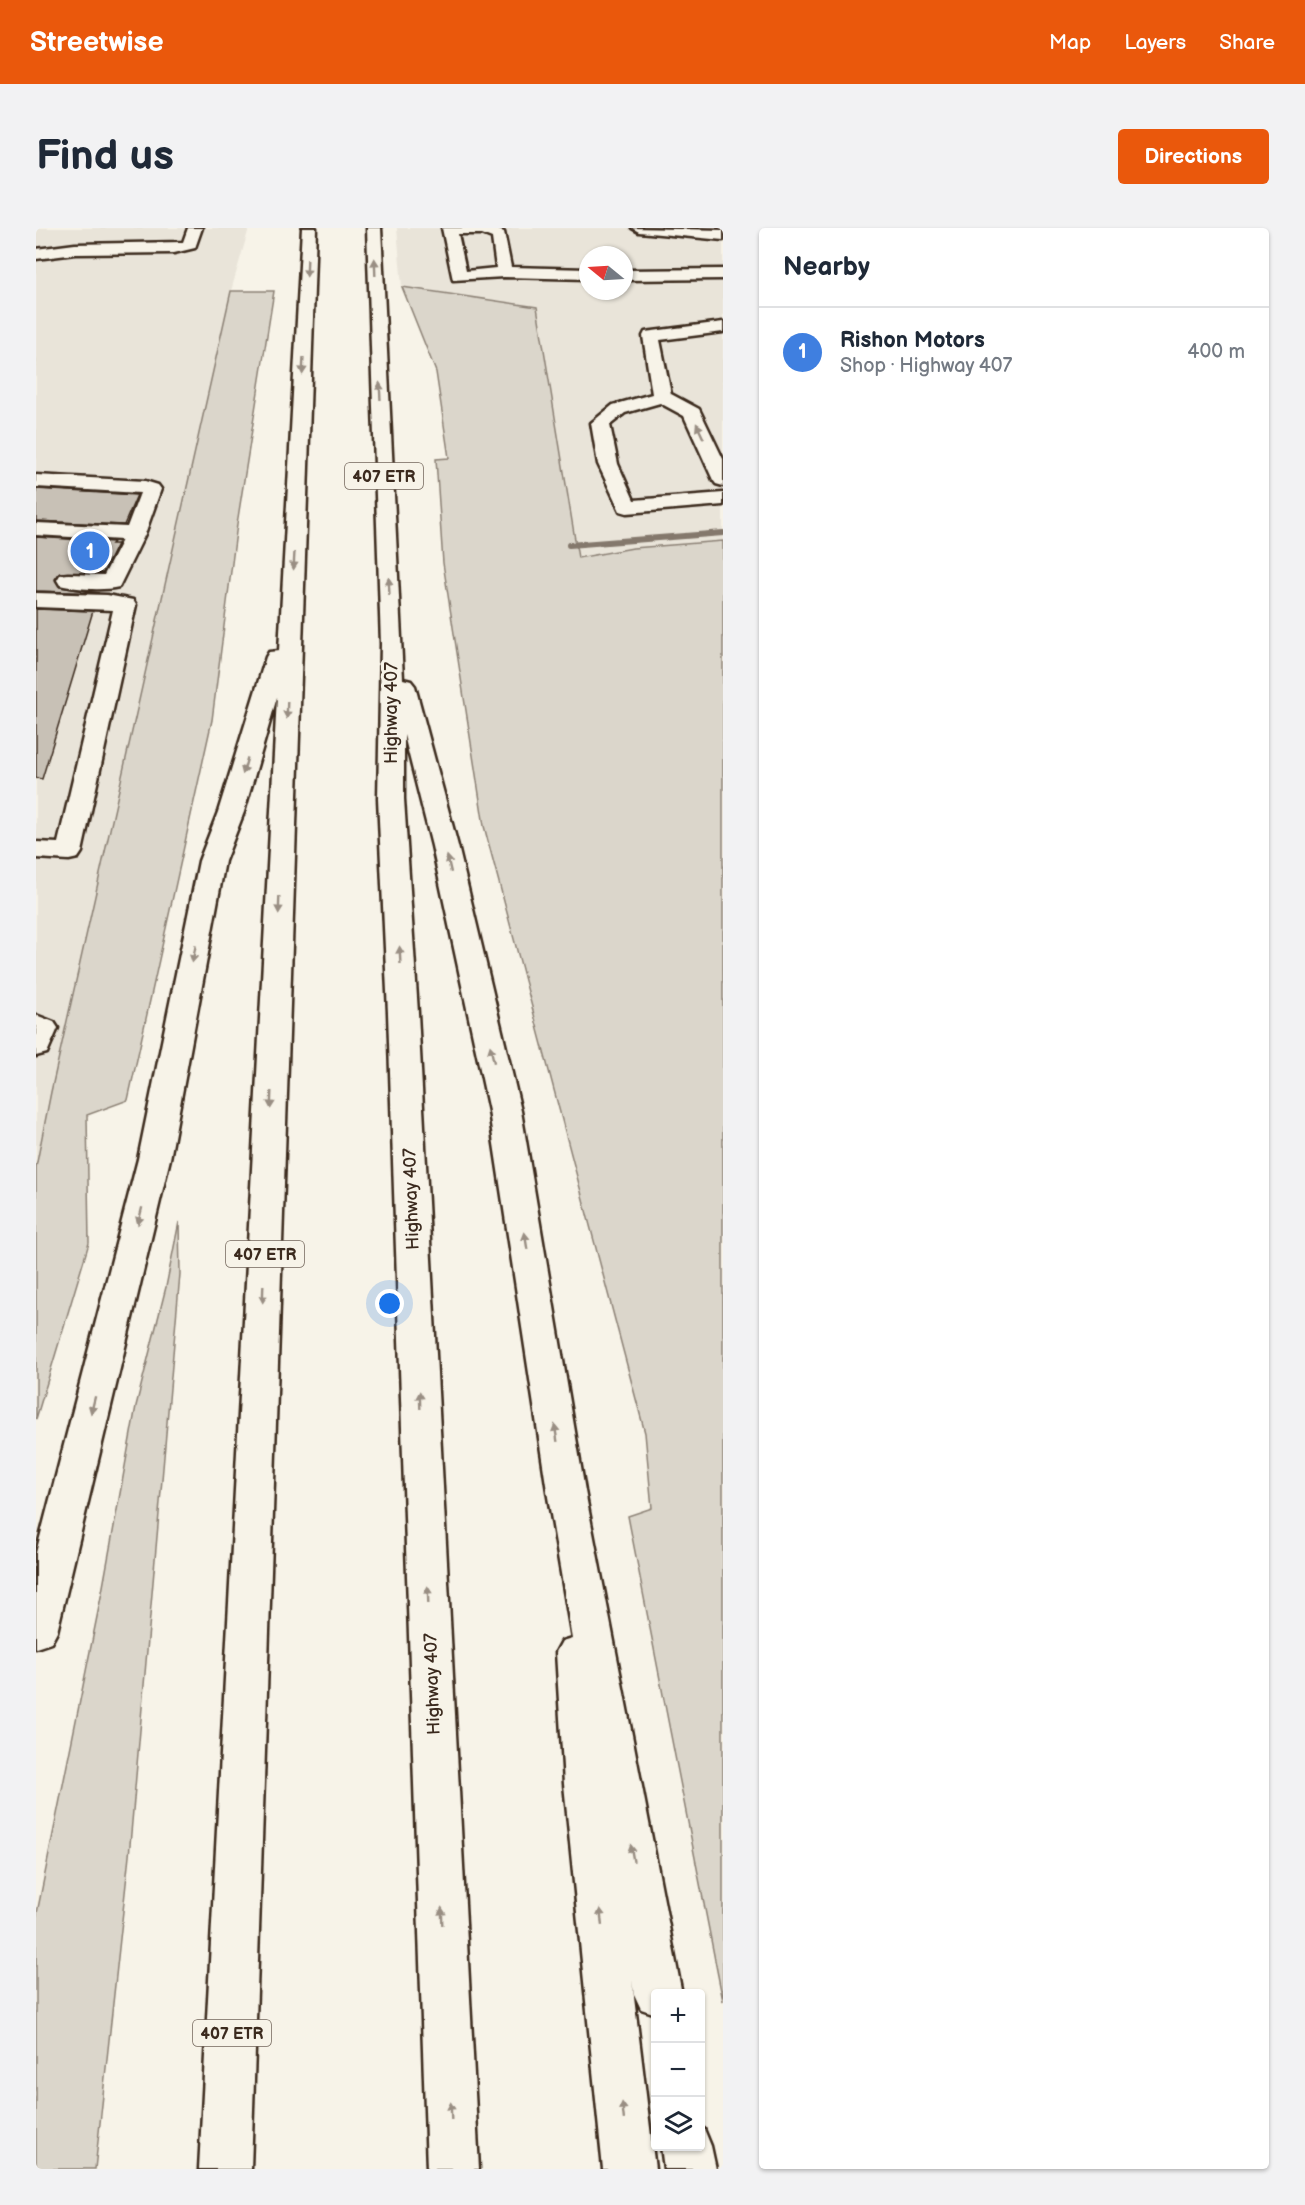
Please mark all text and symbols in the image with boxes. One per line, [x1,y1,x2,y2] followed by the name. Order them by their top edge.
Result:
[30,26,163,59] text: Streetwise
[1049,30,1091,55] text: Map
[1124,30,1186,55] text: Layers
[1219,30,1275,55] text: Share
[1118,129,1269,184] button: Directions
[36,131,174,182] text: Find us
[579,246,633,300] north arrow
[783,252,870,283] text: Nearby
[303,258,312,277] one-way arrow
[371,258,380,277] one-way arrow
[840,327,985,354] text: Rishon Motors
[798,340,807,364] text: 1
[1187,340,1245,364] text: 400 m
[840,354,1012,378] text: Shop · Highway 407
[298,356,307,375] one-way arrow
[376,382,385,401] one-way arrow
[696,422,705,439] one-way arrow
[345,463,423,489] road number: 407 ETR
[70,528,110,574] pin: 1
[289,551,298,570] one-way arrow
[385,576,394,595] one-way arrow
[381,662,402,764] street label: Highway 407
[283,700,292,719] one-way arrow
[240,757,249,775] one-way arrow
[444,855,454,873] one-way arrow
[275,895,284,914] one-way arrow
[189,945,198,964] one-way arrow
[395,945,404,964] one-way arrow
[487,1045,497,1064] one-way arrow
[267,1090,276,1109] one-way arrow
[399,1148,424,1250] street label: Highway 407
[134,1207,144,1225] one-way arrow
[521,1231,530,1250] one-way arrow
[226,1241,304,1267] road number: 407 ETR
[259,1285,268,1304] one-way arrow
[375,1289,404,1318] your location
[415,1391,425,1410] one-way arrow
[87,1396,97,1414] one-way arrow
[552,1423,561,1442] one-way arrow
[424,1586,433,1605] one-way arrow
[420,1633,445,1735] street label: Highway 407
[627,1844,636,1863] one-way arrow
[438,1906,447,1925] one-way arrow
[596,1908,606,1927] one-way arrow
[651,1989,705,2151] map controls
[651,1989,705,2043] button: +
[193,2020,271,2046] road number: 407 ETR
[651,2043,705,2097] button: −
[651,2097,705,2151] button: layers
[446,2101,455,2120] one-way arrow
[618,2101,627,2120] one-way arrow

